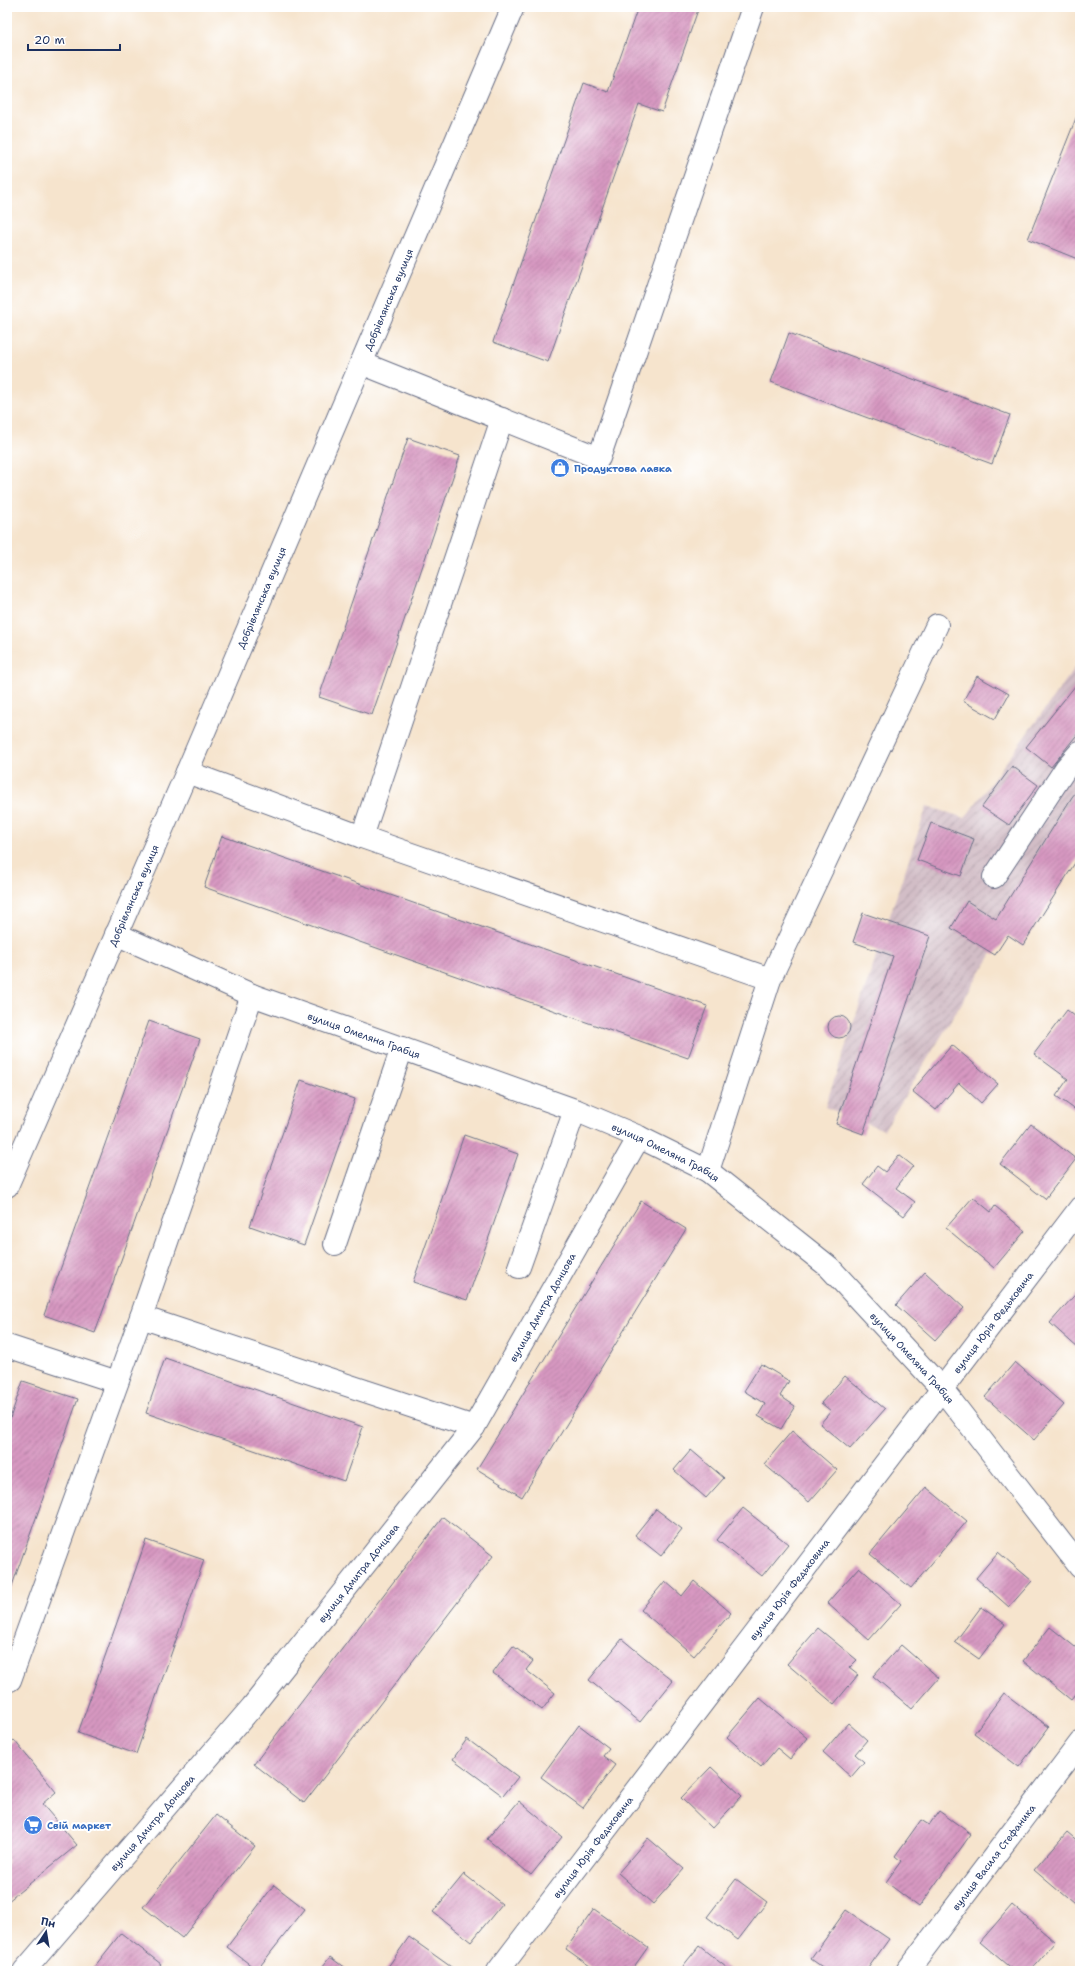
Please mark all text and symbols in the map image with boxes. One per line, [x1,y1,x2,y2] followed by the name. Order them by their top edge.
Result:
[28,26,120,52] scale bar
[34,32,65,48] text: 20 m
[361,247,416,353] street label: Добрівлянська вулиця
[549,457,571,479] shop icon: Продуктова лавка
[574,462,672,475] place label: Продуктова лавка
[234,545,289,651] street label: Добрівлянська вулиця
[106,842,161,948] street label: Добрівлянська вулиця
[306,1009,422,1061] street label: вулиця Омеляна Грабця
[610,1120,722,1184] street label: вулиця Омеляна Грабця
[506,1250,579,1364] street label: вулиця Дмитра Донцова
[950,1268,1036,1376] street label: вулиця Юрія Федьковича
[868,1309,957,1406] street label: вулиця Омеляна Грабця
[315,1520,402,1625] street label: вулиця Дмитра Донцова
[746,1535,833,1643] street label: вулиця Юрія Федьковича
[107,1771,198,1873] street label: вулиця Дмитра Донцова
[550,1793,636,1900] street label: вулиця Юрія Федьковича
[949,1801,1038,1913] street label: вулиця Василя Стефаника
[22,1814,44,1836] supermarket icon: Свій маркет
[47,1819,111,1832] place label: Свій маркет
[26,1912,66,1952] north arrow
[39,1914,57,1932] text: Пн

